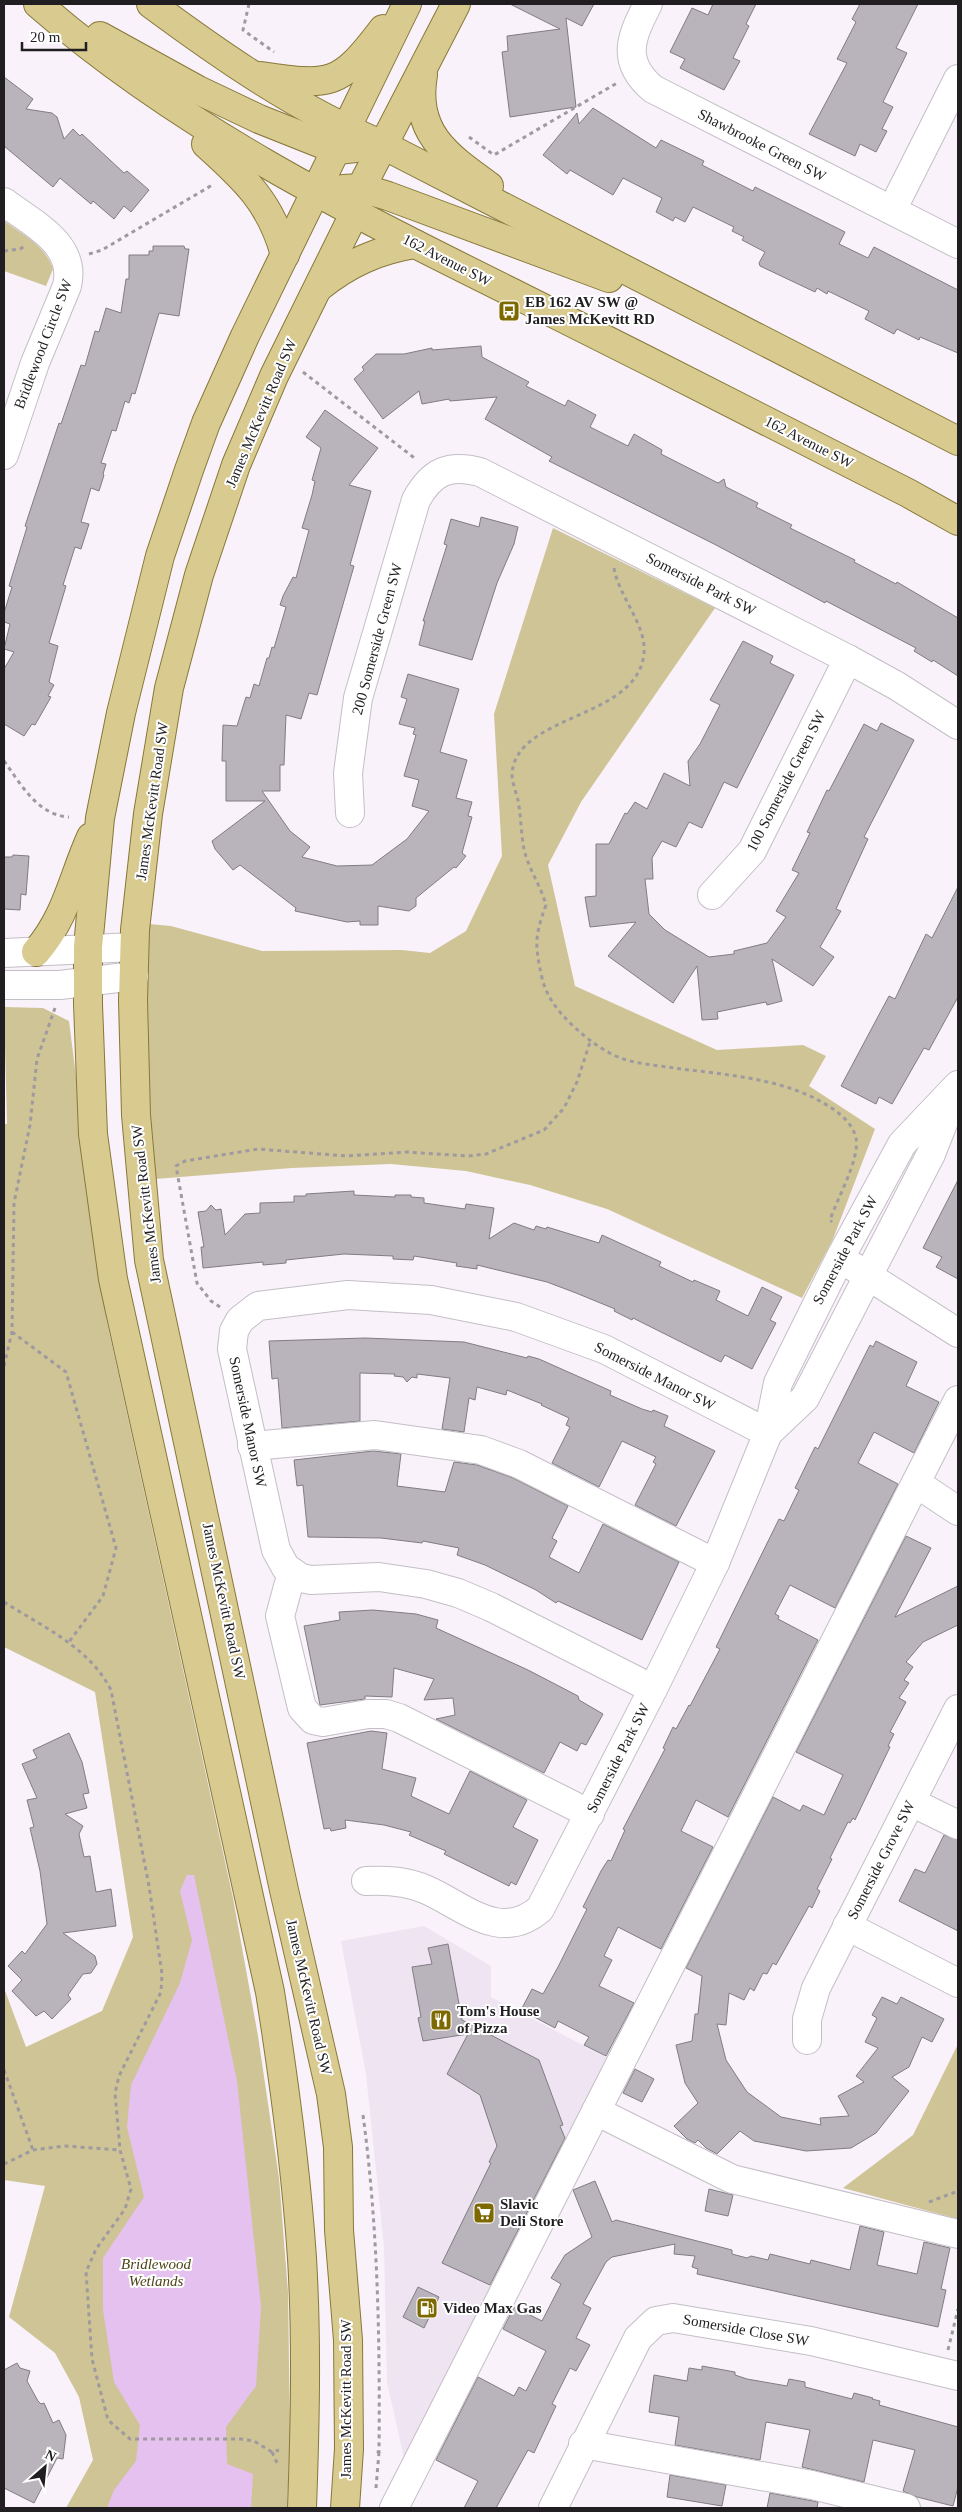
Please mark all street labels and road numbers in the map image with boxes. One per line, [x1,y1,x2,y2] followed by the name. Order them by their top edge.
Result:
[695,106,829,185] street label: Shawbrooke Green SW
[400,231,495,290] street label: 162 Avenue SW
[11,276,75,411] street label: Bridlewood Circle SW
[222,336,300,490] street label: James McKevitt Road SW
[762,413,857,472] street label: 162 Avenue SW
[644,549,759,619] street label: Somerside Park SW
[349,561,405,717] street label: 200 Somerside Green SW
[743,707,829,854] street label: 100 Somerside Green SW
[133,720,171,881] street label: James McKevitt Road SW
[128,1123,164,1284] street label: James McKevitt Road SW
[810,1192,881,1307] street label: Somerside Park SW
[592,1339,719,1414] street label: Somerside Manor SW
[226,1355,270,1490] street label: Somerside Manor SW
[200,1521,249,1682] street label: James McKevitt Road SW
[583,1700,653,1815] street label: Somerside Park SW
[844,1797,918,1922] street label: Somerside Grove SW
[283,1917,335,2077] street label: James McKevitt Road SW
[682,2311,811,2349] street label: Somerside Close SW
[338,2318,354,2479] street label: James McKevitt Road SW

